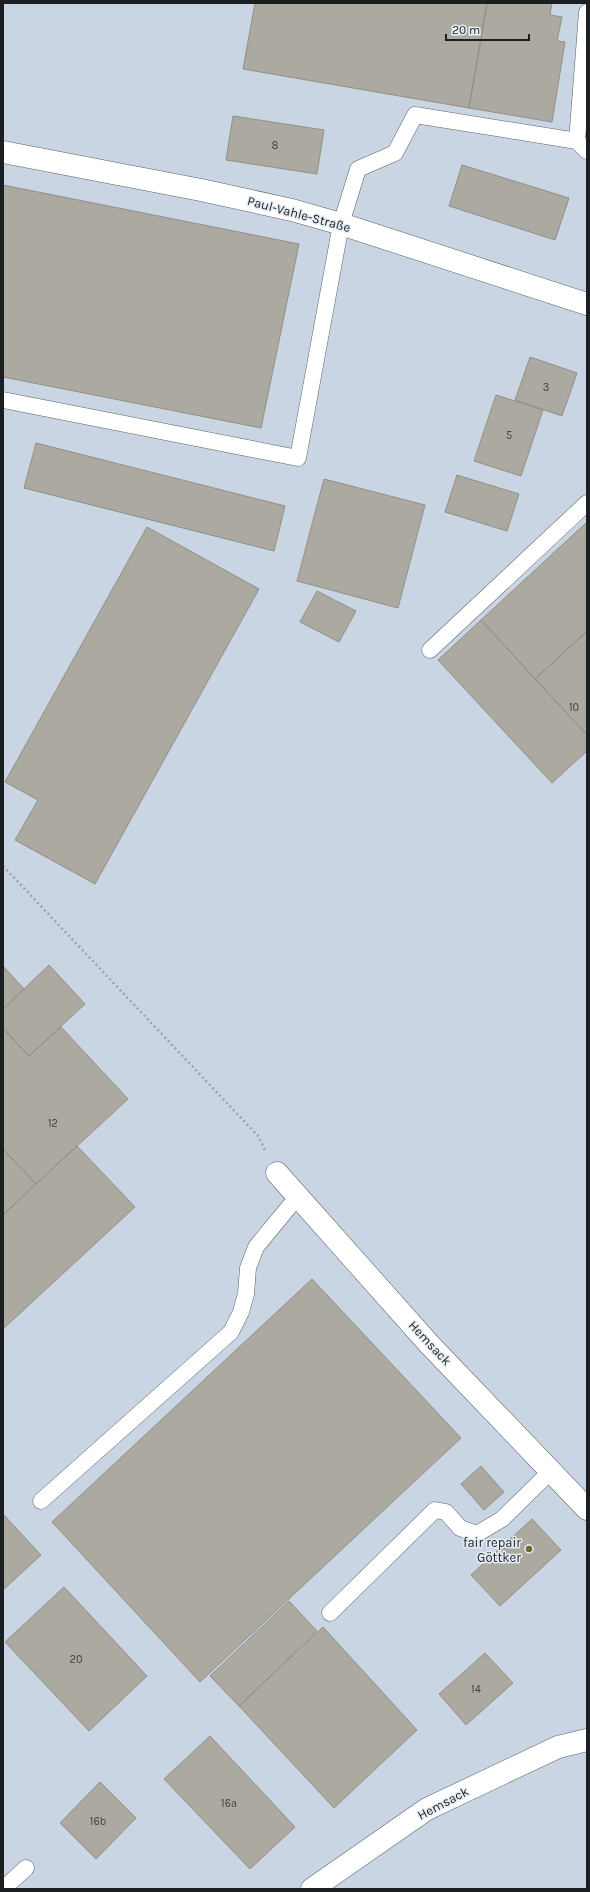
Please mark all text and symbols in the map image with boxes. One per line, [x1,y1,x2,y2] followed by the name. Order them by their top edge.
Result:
[446,16,529,42] scale bar
[452,23,480,37] text: 20 m
[272,139,279,152] house number: 8
[246,193,353,235] street label: Paul-Vahle-Straße
[543,381,549,394] house number: 3
[506,429,512,442] house number: 5
[569,701,579,714] house number: 10
[48,1117,58,1130] house number: 12
[406,1318,454,1368] street label: Hemsack
[463,1535,521,1565] place label: fair repair Göttker
[524,1544,534,1554] marker: fair repair Göttker
[70,1653,82,1666] house number: 20
[471,1683,481,1696] house number: 14
[415,1783,471,1823] street label: Hemsack
[221,1797,237,1810] house number: 16a
[90,1815,106,1828] house number: 16b

